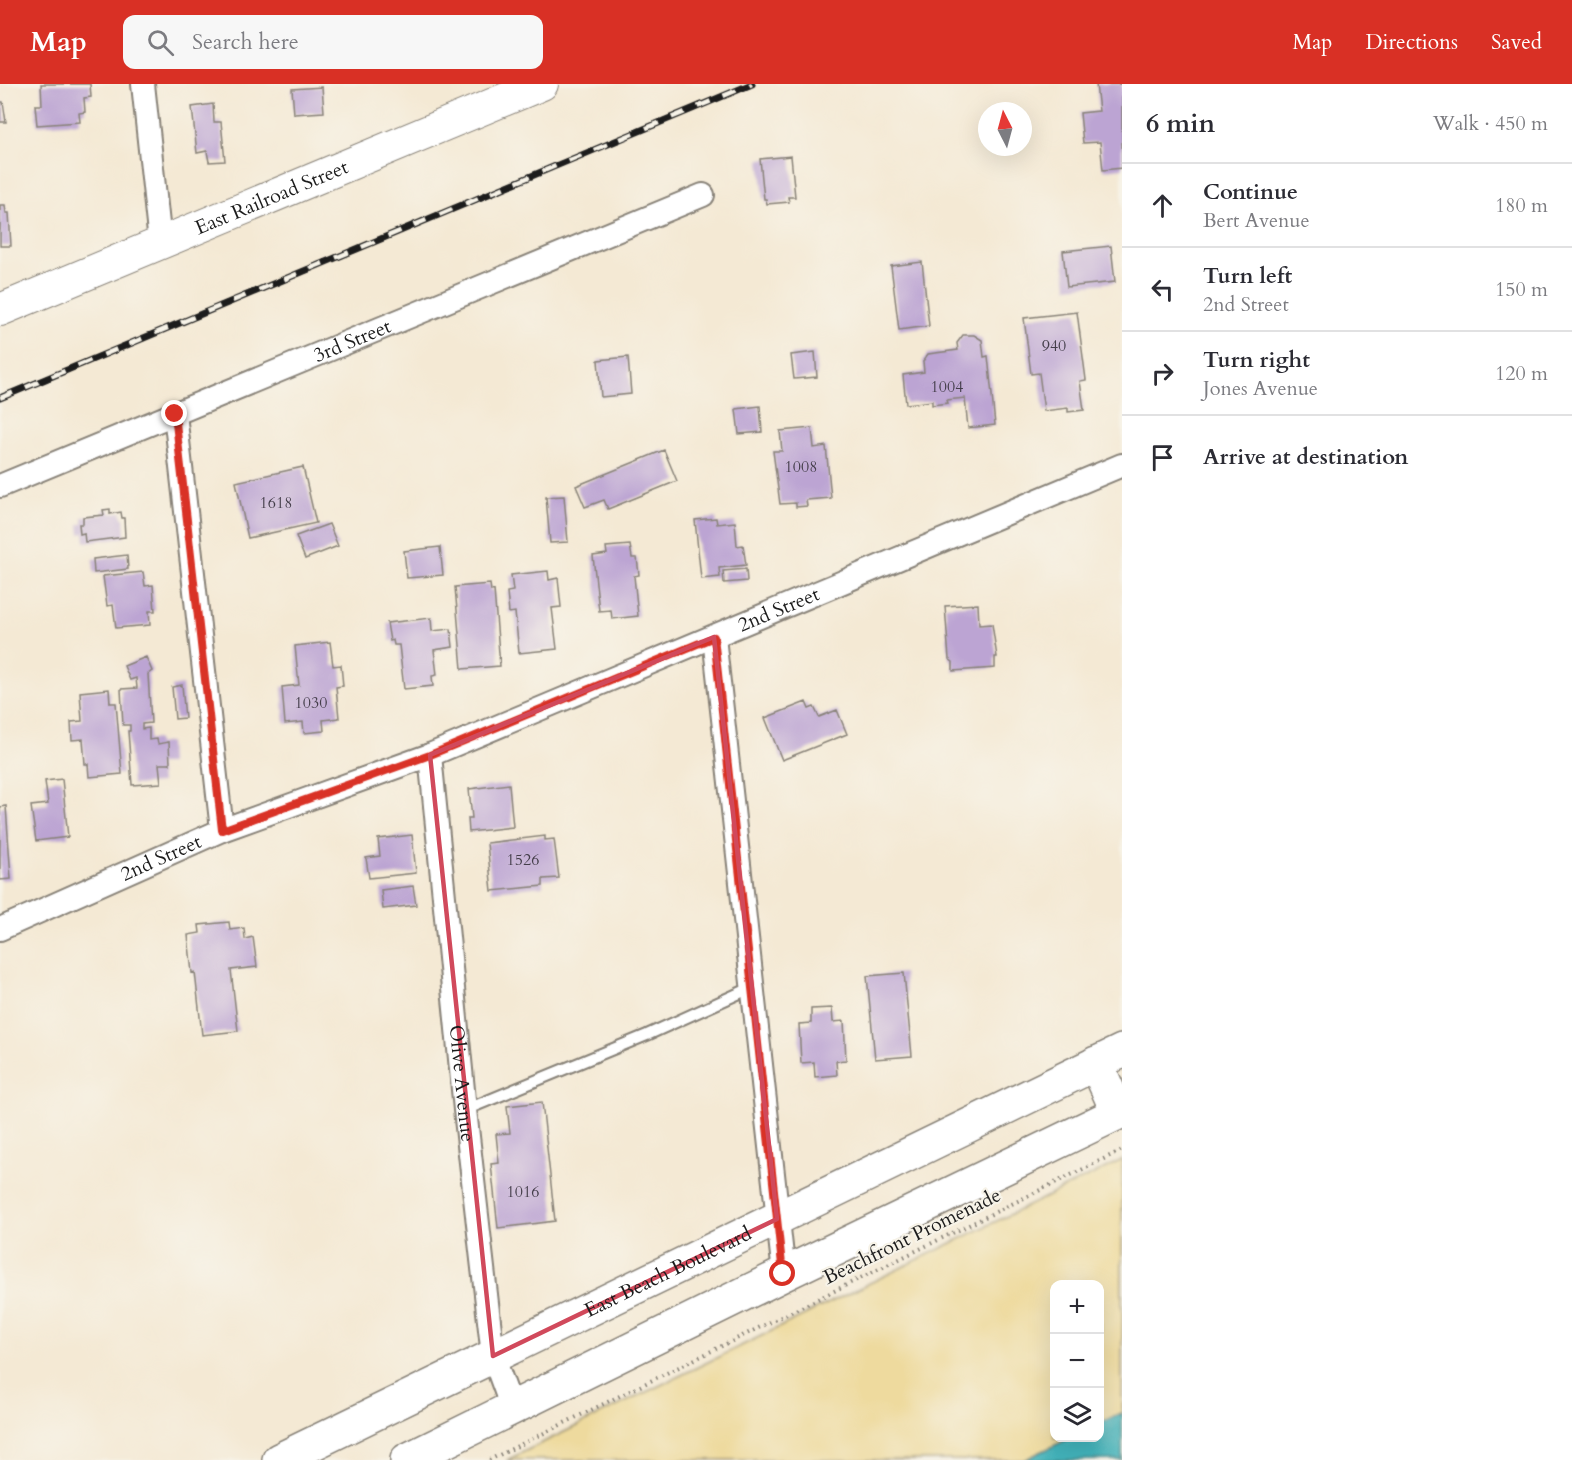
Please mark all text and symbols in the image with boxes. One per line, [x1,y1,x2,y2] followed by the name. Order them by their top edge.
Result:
[123,15,543,69] search box
[30,23,87,61] text: Map
[144,26,177,59] icon: search
[192,27,299,57] text: Search here
[1292,28,1332,57] text: Map
[1365,28,1458,57] text: Directions
[1491,28,1542,57] text: Saved
[978,102,1032,156] north arrow
[1146,106,1215,141] text: 6 min
[1433,110,1548,137] text: Walk · 450 m
[191,153,353,241] street label: East Railroad Street
[1203,177,1298,207] text: Continue
[1146,189,1179,222] icon: ahead
[1495,192,1548,219] text: 180 m
[1203,207,1310,234] text: Bert Avenue
[1203,261,1292,291] text: Turn left
[1146,273,1179,306] icon: left
[1495,276,1548,303] text: 150 m
[1203,291,1289,318] text: 2nd Street
[309,312,396,368] street label: 3rd Street
[1042,335,1066,357] house number: 940
[1203,345,1310,375] text: Turn right
[1146,357,1179,390] icon: right
[1495,360,1548,387] text: 120 m
[1203,375,1318,402] text: Jones Avenue
[931,376,963,398] house number: 1004
[161,400,187,426] route end
[1146,441,1179,474] icon: arrive
[1203,442,1408,472] text: Arrive at destination
[785,456,817,478] house number: 1008
[260,492,292,514] house number: 1618
[734,580,824,638] street label: 2nd Street
[295,692,327,714] house number: 1030
[116,827,206,887] street label: 2nd Street
[507,849,539,871] house number: 1526
[443,1024,482,1143] street label: Olive Avenue
[507,1181,539,1203] house number: 1016
[819,1181,1005,1291] street label: Beachfront Promenade
[580,1219,756,1323] street label: East Beach Boulevard
[769,1260,795,1286] route start
[1050,1280,1104,1442] map controls
[1050,1280,1104,1334] button: +
[1050,1334,1104,1388] button: −
[1050,1388,1104,1442] button: layers

